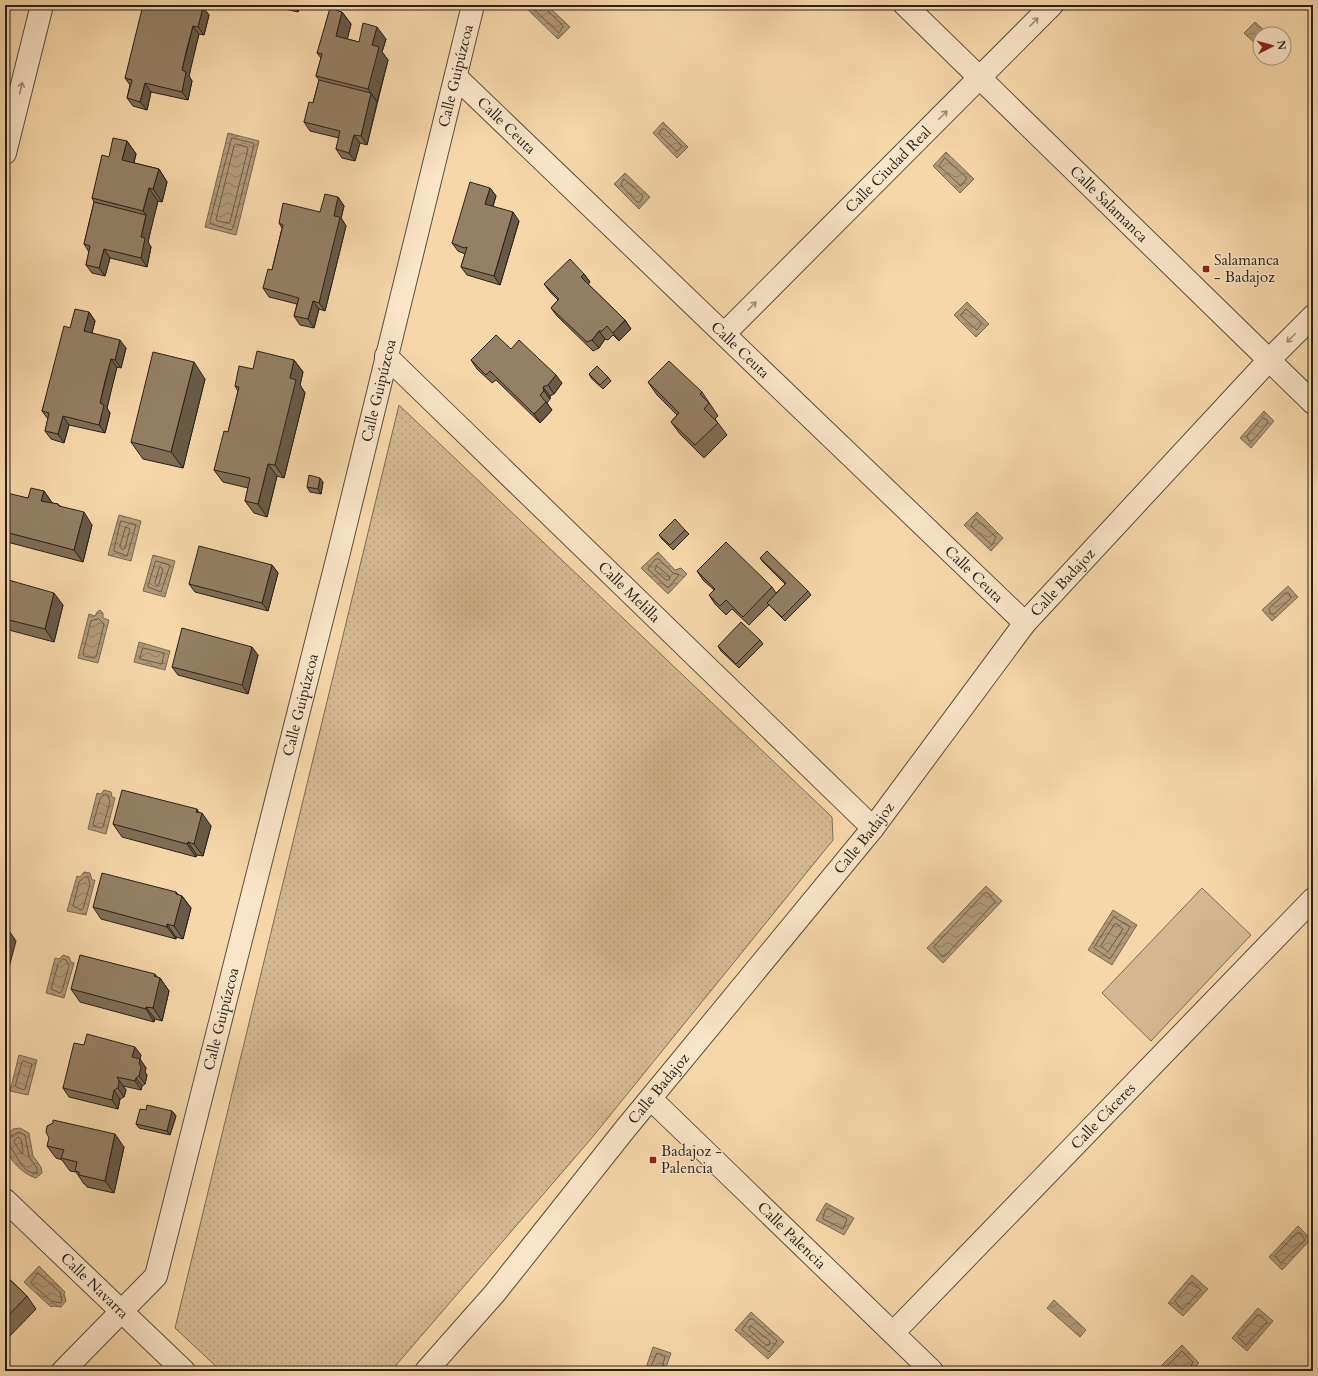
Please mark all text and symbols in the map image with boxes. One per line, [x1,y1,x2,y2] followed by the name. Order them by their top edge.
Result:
[1030,17,1039,27] one-way arrow
[433,22,478,129] street label: Calle Guipúzcoa
[1252,26,1292,66] north arrow
[1273,39,1289,51] text: N
[18,82,26,95] one-way arrow
[473,93,541,159] street label: Calle Ceuta
[938,110,948,119] one-way arrow
[841,122,936,217] street label: Calle Ciudad Real
[1066,161,1153,247] street label: Calle Salamanca
[1214,250,1280,287] place label: Salamanca - Badajoz
[1201,264,1211,274] marker: Salamanca - Badajoz
[747,301,757,311] one-way arrow
[707,317,774,383] street label: Calle Ceuta
[1286,333,1296,343] one-way arrow
[356,337,401,444] street label: Calle Guipúzcoa
[940,541,1008,607] street label: Calle Ceuta
[1026,544,1100,621] street label: Calle Badajoz
[594,557,665,627] street label: Calle Melilla
[278,651,323,758] street label: Calle Guipúzcoa
[829,798,899,878] street label: Calle Badajoz
[198,965,244,1072] street label: Calle Guipúzcoa
[623,1048,694,1128] street label: Calle Badajoz
[1066,1078,1140,1154] street label: Calle Cáceres
[661,1141,722,1178] place label: Badajoz - Palencia
[648,1155,658,1165] marker: Badajoz - Palencia
[753,1197,831,1274] street label: Calle Palencia
[56,1248,133,1323] street label: Calle Navarra

